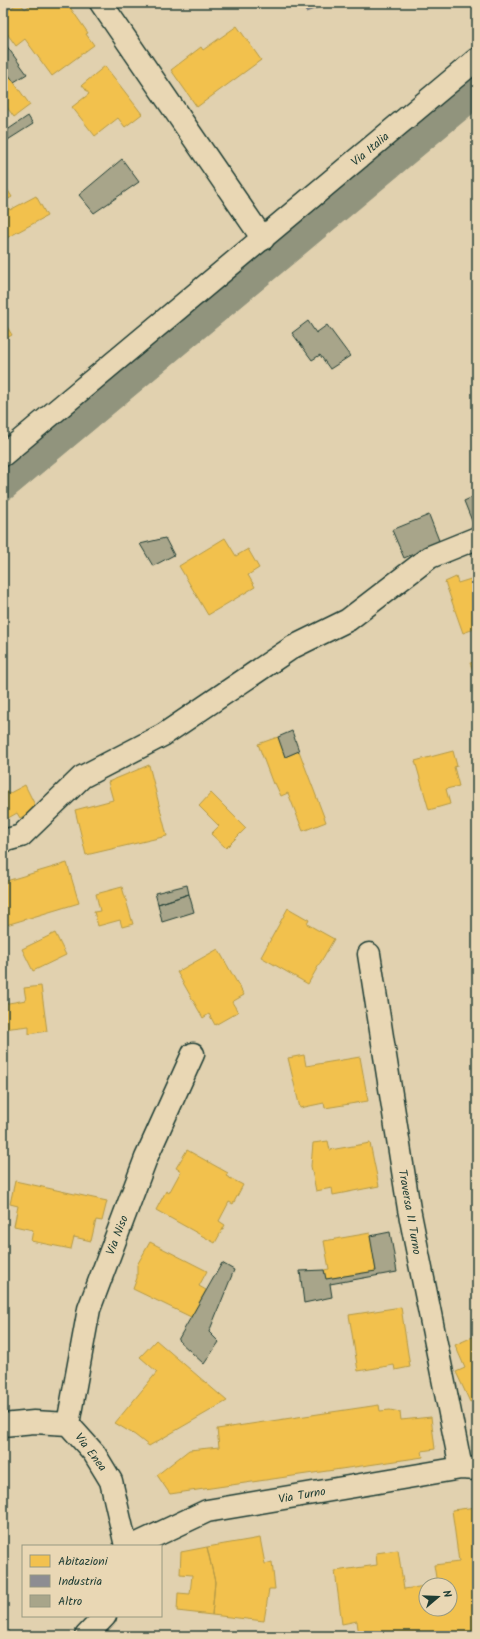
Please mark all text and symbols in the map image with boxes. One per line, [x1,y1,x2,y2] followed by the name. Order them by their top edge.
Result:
[347,127,394,171] street label: Via Italia
[393,1168,426,1256] street label: Traversa II Turno
[101,1213,134,1258] street label: Via Niso
[70,1429,112,1476] street label: Via Enea
[277,1482,327,1509] street label: Via Turno
[22,1545,162,1617] legend
[58,1552,109,1571] text: Abitazioni
[58,1572,102,1591] text: Industria
[418,1577,458,1617] north arrow
[437,1588,456,1600] text: N
[58,1592,82,1611] text: Altro

